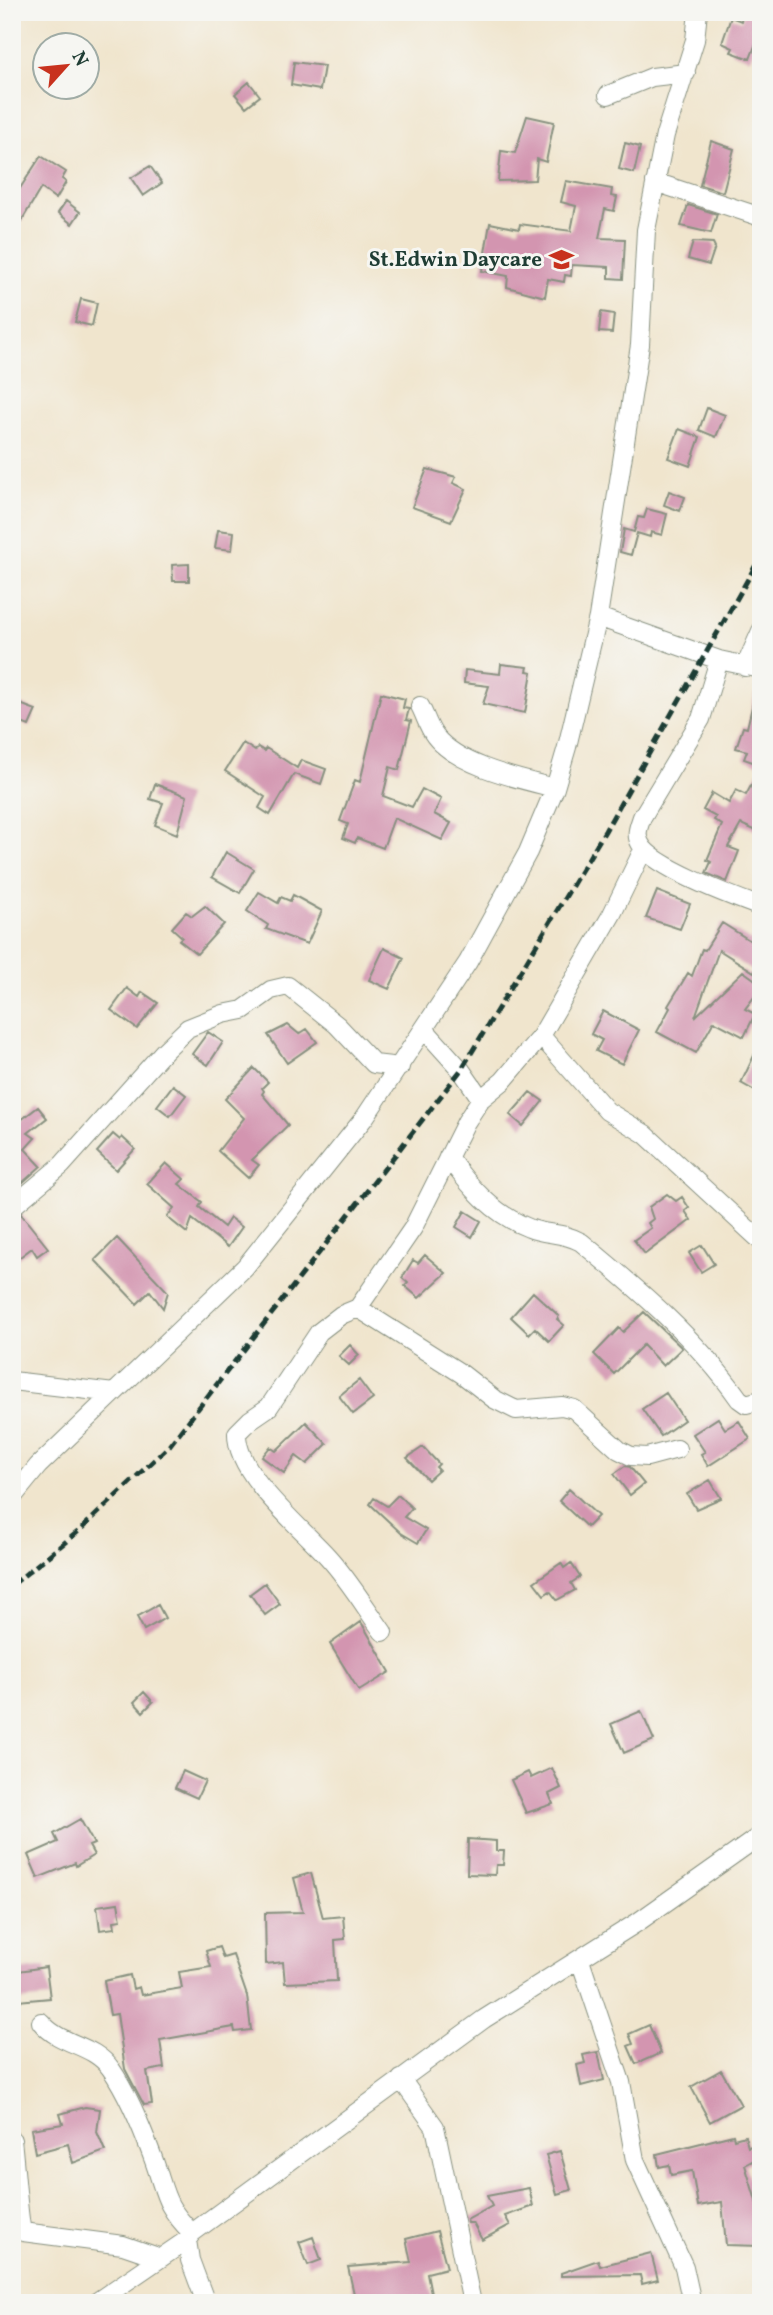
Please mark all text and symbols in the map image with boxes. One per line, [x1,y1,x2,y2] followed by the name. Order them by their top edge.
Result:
[32,32,102,102] north arrow
[65,47,94,71] text: N
[548,245,576,273] school or university icon: St.Edwin Daycare
[369,246,542,275] place label: St.Edwin Daycare

